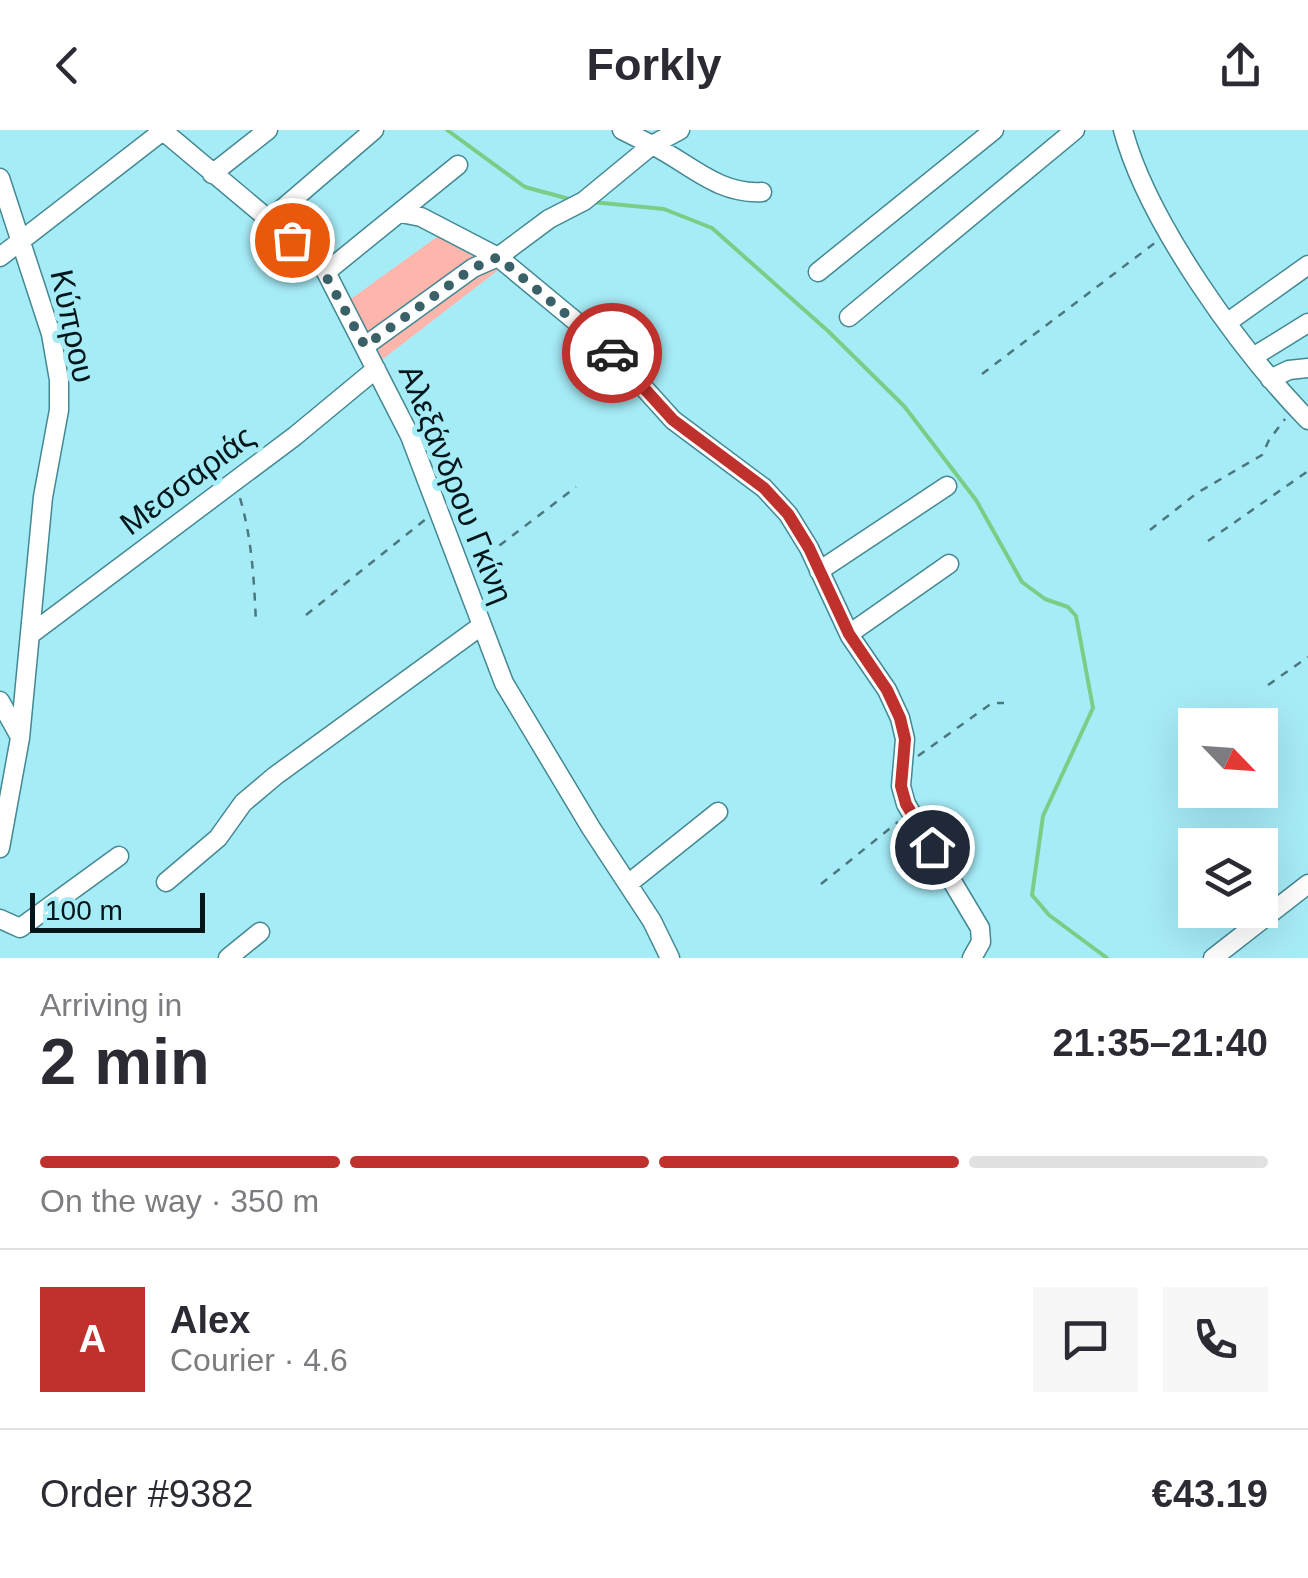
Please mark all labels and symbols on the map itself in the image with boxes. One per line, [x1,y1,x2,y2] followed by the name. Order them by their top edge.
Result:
[250,198,335,283] pin
[43,266,103,386] street label: Κύπρου
[562,303,662,403] courier
[392,359,520,609] street label: Αλεξάνδρου Γκίνη
[113,418,261,542] street label: Μεσσαριάς
[1178,708,1278,808] north arrow
[890,805,975,890] pin
[30,888,205,933] scale bar

